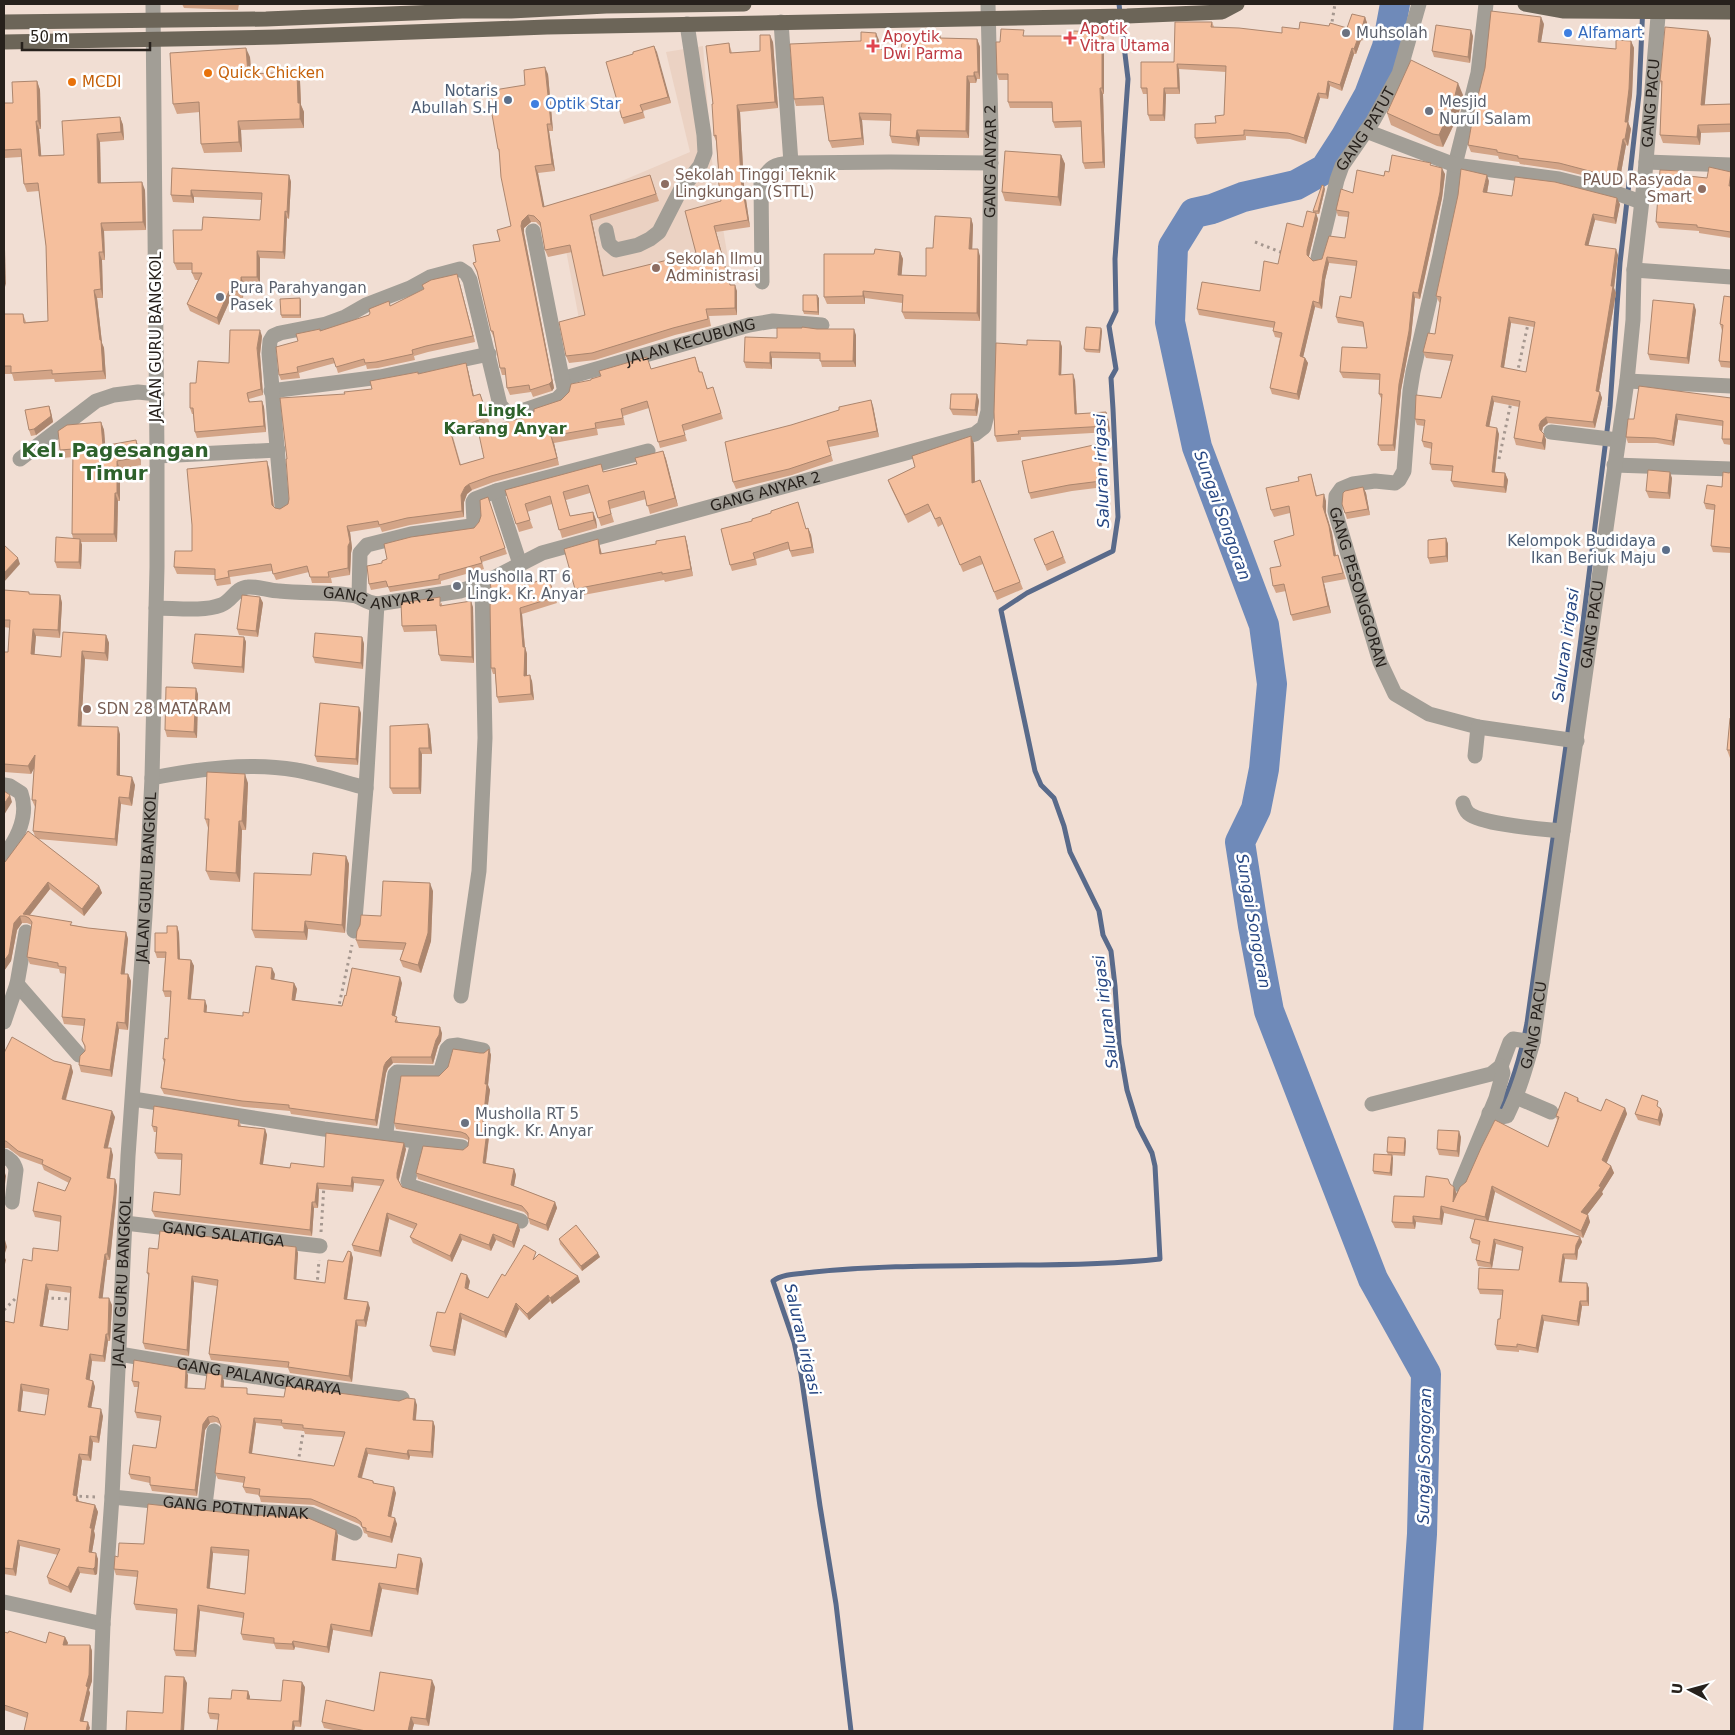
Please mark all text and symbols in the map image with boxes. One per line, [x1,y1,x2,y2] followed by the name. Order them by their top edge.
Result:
[22,20,150,52] scale bar
[1080,20,1170,55] place label: Apotik Vitra Utama
[1356,24,1428,42] place label: Muhsolah
[1578,24,1643,42] place label: Alfamart
[1340,27,1352,39] marker: Muhsolah
[1562,27,1574,39] marker: Alfamart
[30,28,68,46] text: 50 m
[883,28,963,63] place label: Apoytik Dwi Parma
[1064,32,1076,44] marker: Apotik Vitra Utama
[867,40,879,52] marker: Apoytik Dwi Parma
[1638,58,1663,148] street label: GANG PACU
[218,64,324,82] place label: Quick Chicken
[202,67,214,79] marker: Quick Chicken
[82,73,121,91] place label: MCDI
[66,76,78,88] marker: MCDI
[411,82,498,117] place label: Notaris Abullah S.H
[1332,83,1399,175] street label: GANG PATUT
[1439,93,1531,128] place label: Mesjid Nurul Salam
[502,94,514,106] marker: Notaris Abullah S.H
[545,95,621,113] place label: Optik Star
[529,98,541,110] marker: Optik Star
[981,104,1000,218] street label: GANG ANYAR 2
[1423,105,1435,117] marker: Mesjid Nurul Salam
[675,166,836,201] place label: Sekolah Tinggi Teknik Lingkungan (STTL)
[1582,171,1692,206] place label: PAUD Rasyada Smart
[659,178,671,190] marker: Sekolah Tinggi Teknik Lingkungan (STTL)
[1696,183,1708,195] marker: PAUD Rasyada Smart
[666,250,762,285] place label: Sekolah Ilmu Administrasi
[147,251,165,423] street label: JALAN GURU BANGKOL
[650,262,662,274] marker: Sekolah Ilmu Administrasi
[230,279,367,314] place label: Pura Parahyangan Pasek
[214,291,226,303] marker: Pura Parahyangan Pasek
[623,315,757,369] street label: JALAN KECUBUNG
[443,401,567,438] district label: Lingk. Karang Anyar
[1090,413,1113,528] water label: Saluran irigasi
[21,438,209,485] district label: Kel. Pagesangan Timur
[1190,448,1255,583] water label: Sungai Songoran
[708,468,823,515] street label: GANG ANYAR 2
[1325,505,1390,670] street label: GANG PESONGGORAN
[1507,532,1656,567] place label: Kelompok Budidaya Ikan Beriuk Maju
[1660,544,1672,556] marker: Kelompok Budidaya Ikan Beriuk Maju
[467,568,586,603] place label: Musholla RT 6 Lingk. Kr. Anyar
[1577,579,1608,670] street label: GANG PACU
[451,580,463,592] marker: Musholla RT 6 Lingk. Kr. Anyar
[323,584,436,614] street label: GANG ANYAR 2
[1548,587,1583,703] water label: Saluran irigasi
[97,700,231,718] place label: SDN 28 MATARAM
[81,703,93,715] marker: SDN 28 MATARAM
[133,791,160,964] street label: JALAN GURU BANGKOL
[1232,852,1275,990] water label: Sungai Songoran
[1089,953,1122,1070] water label: Saluran irigasi
[1517,980,1551,1071] street label: GANG PACU
[475,1105,594,1140] place label: Musholla RT 5 Lingk. Kr. Anyar
[459,1117,471,1129] marker: Musholla RT 5 Lingk. Kr. Anyar
[109,1195,135,1368] street label: JALAN GURU BANGKOL
[161,1218,286,1251] street label: GANG SALATIGA
[780,1281,825,1398] water label: Saluran irigasi
[175,1355,343,1399] street label: GANG PALANGKARAYA
[1414,1388,1435,1524] water label: Sungai Songoran
[162,1493,310,1523] street label: GANG POTNTIANAK
[1665,1665,1715,1715] north arrow
[1669,1682,1686,1695] text: U

